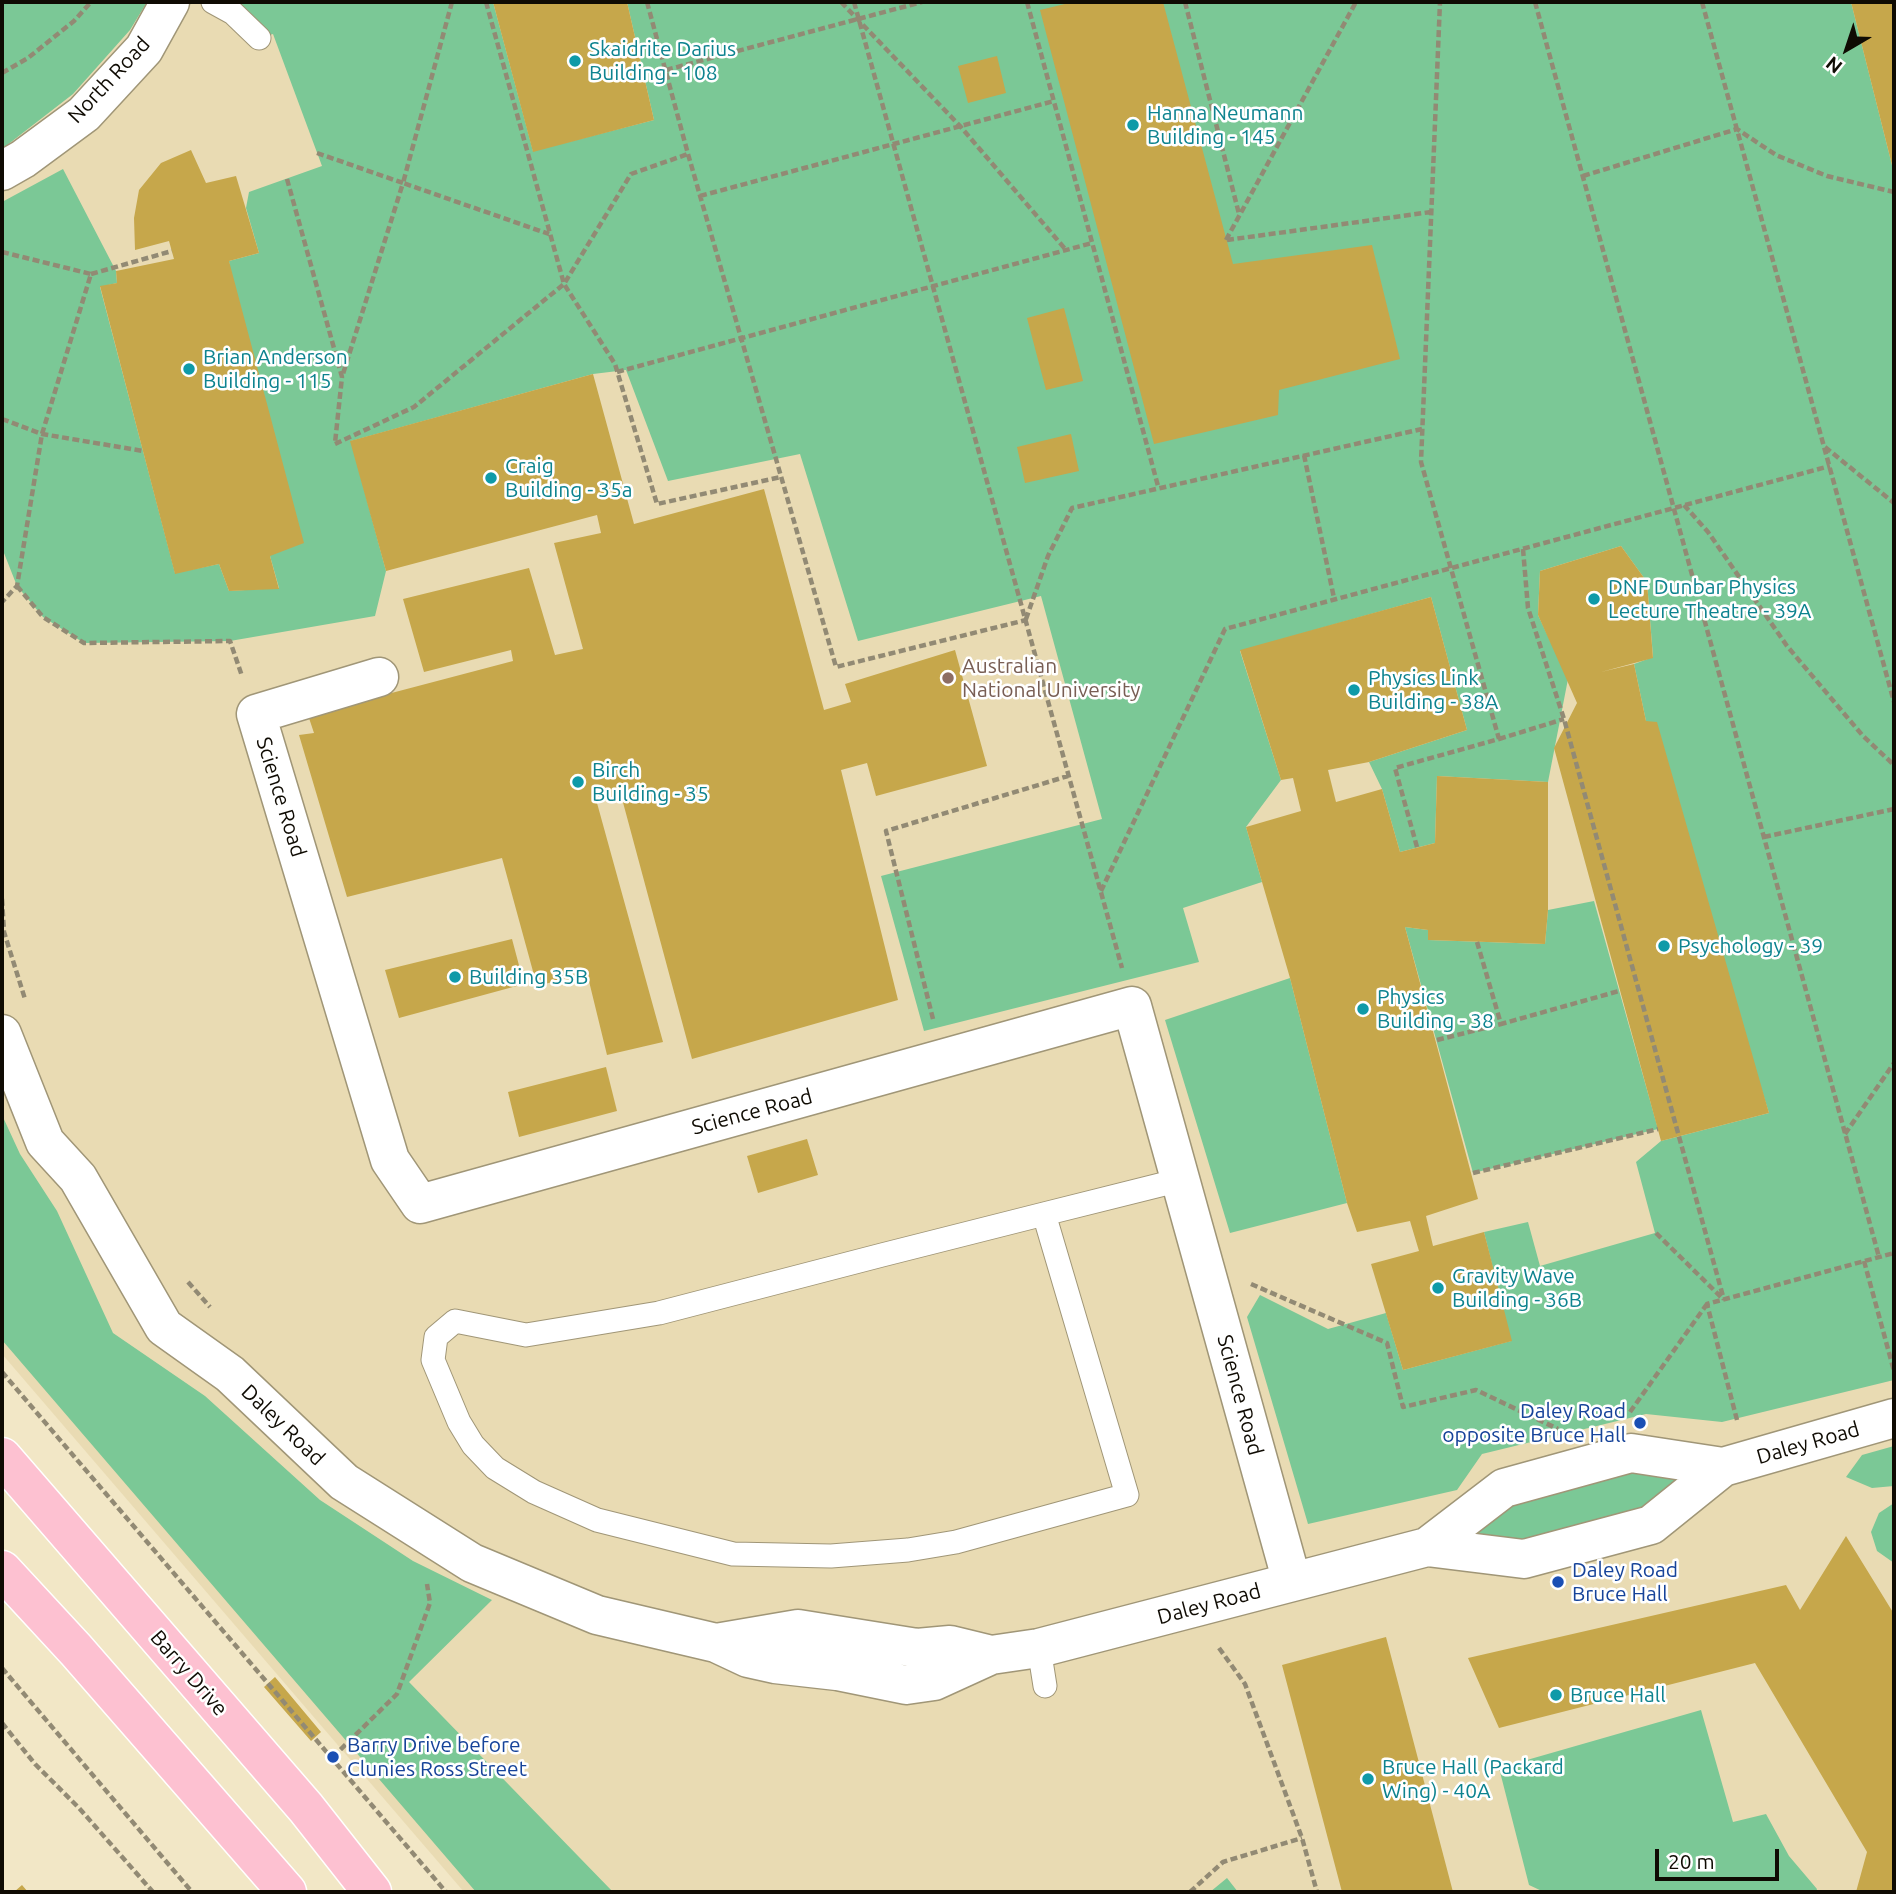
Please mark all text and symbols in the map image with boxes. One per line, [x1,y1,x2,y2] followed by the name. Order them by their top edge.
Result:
[1812,14,1882,84] north arrow
[63,32,155,128] street label: North Road
[589,36,736,86] place label: Skaidrite Darius Building - 108
[1821,52,1846,78] text: N
[567,53,583,69] marker: Skaidrite Darius Building - 108
[1147,100,1303,150] place label: Hanna Neumann Building - 145
[1125,117,1141,133] marker: Hanna Neumann Building - 145
[203,344,348,394] place label: Brian Anderson Building - 115
[181,361,197,377] marker: Brian Anderson Building - 115
[505,453,633,503] place label: Craig Building - 35a
[483,470,499,486] marker: Craig Building - 35a
[1608,574,1811,624] place label: DNF Dunbar Physics Lecture Theatre - 39A
[1586,591,1602,607] marker: DNF Dunbar Physics Lecture Theatre - 39A
[962,653,1140,703] place label: Australian National University
[1368,665,1498,715] place label: Physics Link Building - 38A
[940,670,956,686] marker: Australian National University
[1346,682,1362,698] marker: Physics Link Building - 38A
[251,734,311,860] street label: Science Road
[592,757,709,807] place label: Birch Building - 35
[570,774,586,790] marker: Birch Building - 35
[1678,933,1823,959] place label: Psychology - 39
[1656,938,1672,954] marker: Psychology - 39
[469,964,588,990] place label: Building 35B
[447,969,463,985] marker: Building 35B
[1377,984,1494,1034] place label: Physics Building - 38
[1355,1001,1371,1017] marker: Physics Building - 38
[689,1084,815,1140] street label: Science Road
[1452,1263,1582,1313] place label: Gravity Wave Building - 36B
[1430,1280,1446,1296] marker: Gravity Wave Building - 36B
[1212,1332,1268,1458] street label: Science Road
[236,1379,330,1471] street label: Daley Road
[1442,1398,1626,1448] place label: Daley Road opposite Bruce Hall
[1632,1415,1648,1431] marker: Daley Road opposite Bruce Hall
[1754,1416,1862,1470] street label: Daley Road
[1572,1557,1678,1607] place label: Daley Road Bruce Hall
[1550,1574,1566,1590] marker: Daley Road Bruce Hall
[1155,1578,1263,1630] street label: Daley Road
[145,1625,233,1721] street label: Barry Drive
[1570,1682,1666,1708] place label: Bruce Hall
[1548,1687,1564,1703] marker: Bruce Hall
[347,1732,527,1782] place label: Barry Drive before Clunies Ross Street
[325,1749,341,1765] marker: Barry Drive before Clunies Ross Street
[1382,1754,1564,1804] place label: Bruce Hall (Packard Wing) - 40A
[1360,1771,1376,1787] marker: Bruce Hall (Packard Wing) - 40A
[1658,1834,1782,1878] scale bar
[1668,1849,1715,1873] text: 20 m

